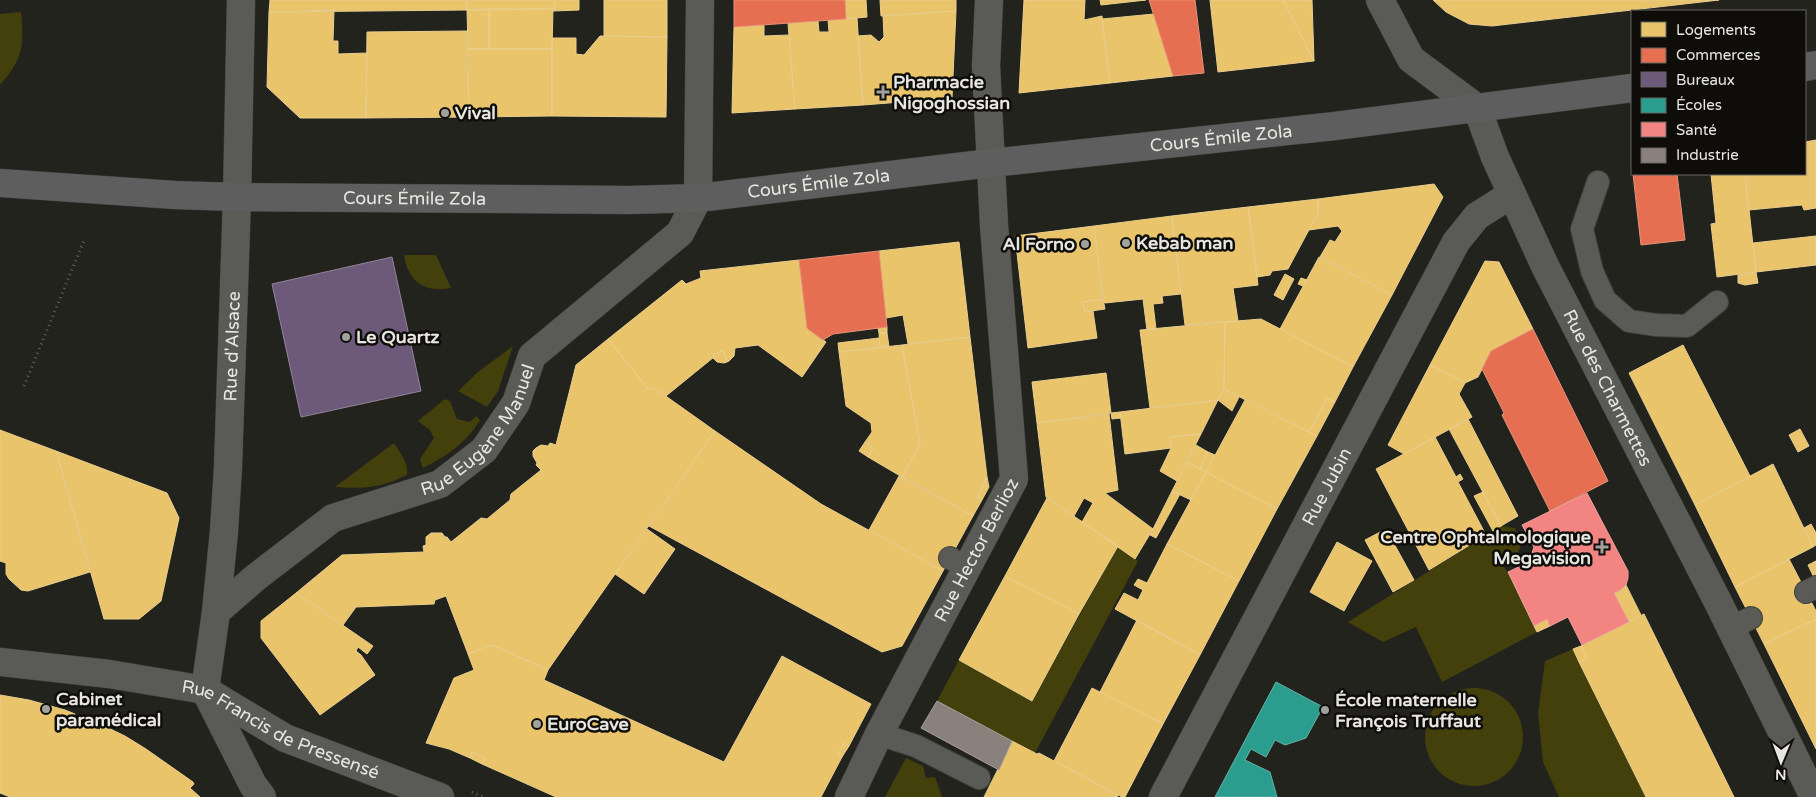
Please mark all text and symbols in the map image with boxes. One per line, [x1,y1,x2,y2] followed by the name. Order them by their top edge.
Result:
[1631,10,1806,175] legend
[1676,21,1756,39] text: Logements
[1676,46,1760,64] text: Commerces
[893,71,1010,114] place label: Pharmacie Nigoghossian
[1676,71,1735,89] text: Bureaux
[877,86,889,98] marker: Pharmacie Nigoghossian
[1676,96,1722,114] text: Écoles
[455,102,496,124] place label: Vival
[439,107,451,119] marker: Vival
[1149,120,1293,157] street label: Cours Émile Zola
[1676,121,1717,139] text: Santé
[1676,146,1739,164] text: Industrie
[746,164,891,203] street label: Cours Émile Zola
[343,187,486,210] street label: Cours Émile Zola
[1136,232,1233,254] place label: Kebab man
[1003,233,1075,255] place label: Al Forno
[1120,237,1132,249] marker: Kebab man
[1079,238,1091,250] marker: Al Forno
[219,291,245,402] street label: Rue d'Alsace
[1558,306,1657,470] street label: Rue des Charmettes
[356,326,440,348] place label: Le Quartz
[340,331,352,343] marker: Le Quartz
[418,361,539,500] street label: Rue Eugène Manuel
[1297,444,1356,529] street label: Rue Jubin
[929,474,1023,626] street label: Rue Hector Berlioz
[1380,526,1591,569] place label: Centre Ophtalmologique Megavision
[1595,540,1609,554] marker: Centre Ophtalmologique Megavision
[180,675,383,784] street label: Rue Francis de Pressensé
[56,688,161,731] place label: Cabinet paramédical
[1335,689,1481,732] place label: École maternelle François Truffaut
[40,703,52,715] marker: Cabinet paramédical
[1319,704,1331,716] marker: École maternelle François Truffaut
[547,713,629,735] place label: EuroCave
[531,718,543,730] marker: EuroCave
[1756,737,1806,787] north arrow
[1775,766,1787,783] text: N

